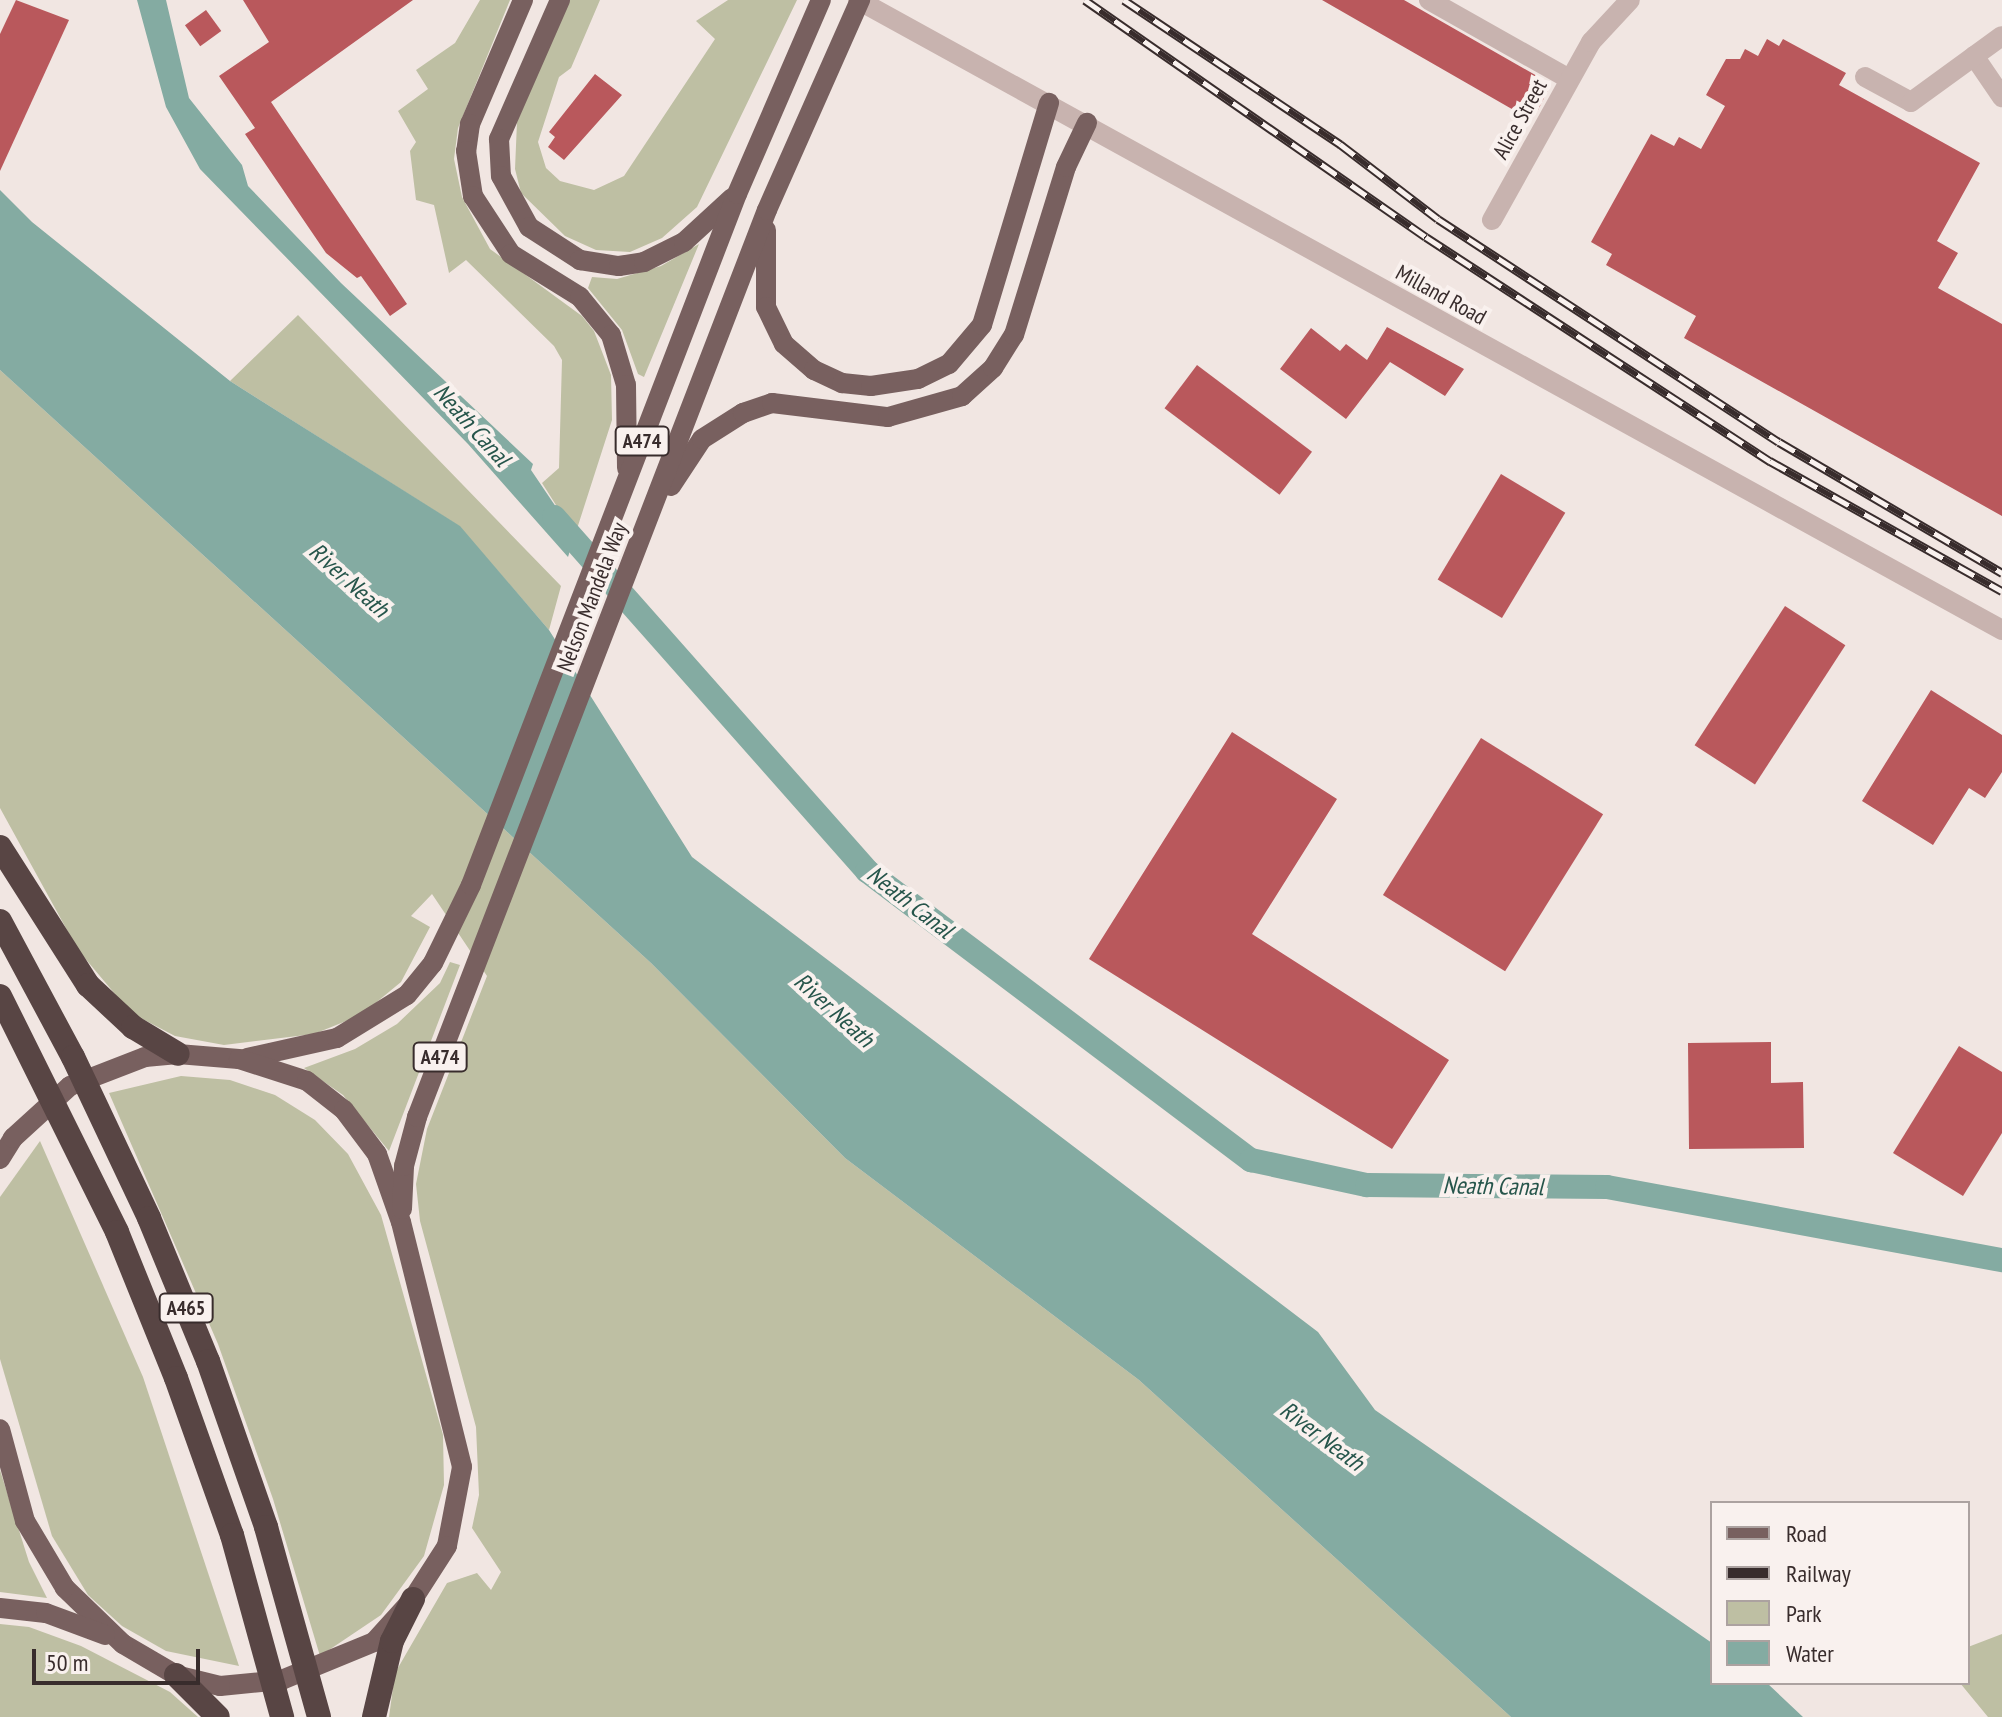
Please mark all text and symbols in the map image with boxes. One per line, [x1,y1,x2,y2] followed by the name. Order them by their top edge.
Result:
[1487,75,1553,163] street label: Alice Street
[1391,259,1491,331] street label: Milland Road
[428,378,516,472] water label: Neath Canal
[614,425,670,457] road number: A474
[551,518,633,676] street label: Nelson Mandela Way
[303,537,395,623] water label: River Neath
[861,860,959,944] water label: Neath Canal
[788,967,880,1053] water label: River Neath
[412,1041,468,1073] road number: A474
[1442,1171,1544,1201] water label: Neath Canal
[158,1292,214,1324] road number: A465
[1275,1395,1369,1477] water label: River Neath
[1710,1501,1970,1685] legend
[1786,1518,1827,1549] text: Road
[1786,1558,1851,1589] text: Railway
[1786,1598,1822,1629] text: Park
[36,1633,204,1683] scale bar
[1786,1638,1834,1669] text: Water
[46,1647,88,1678] text: 50 m

